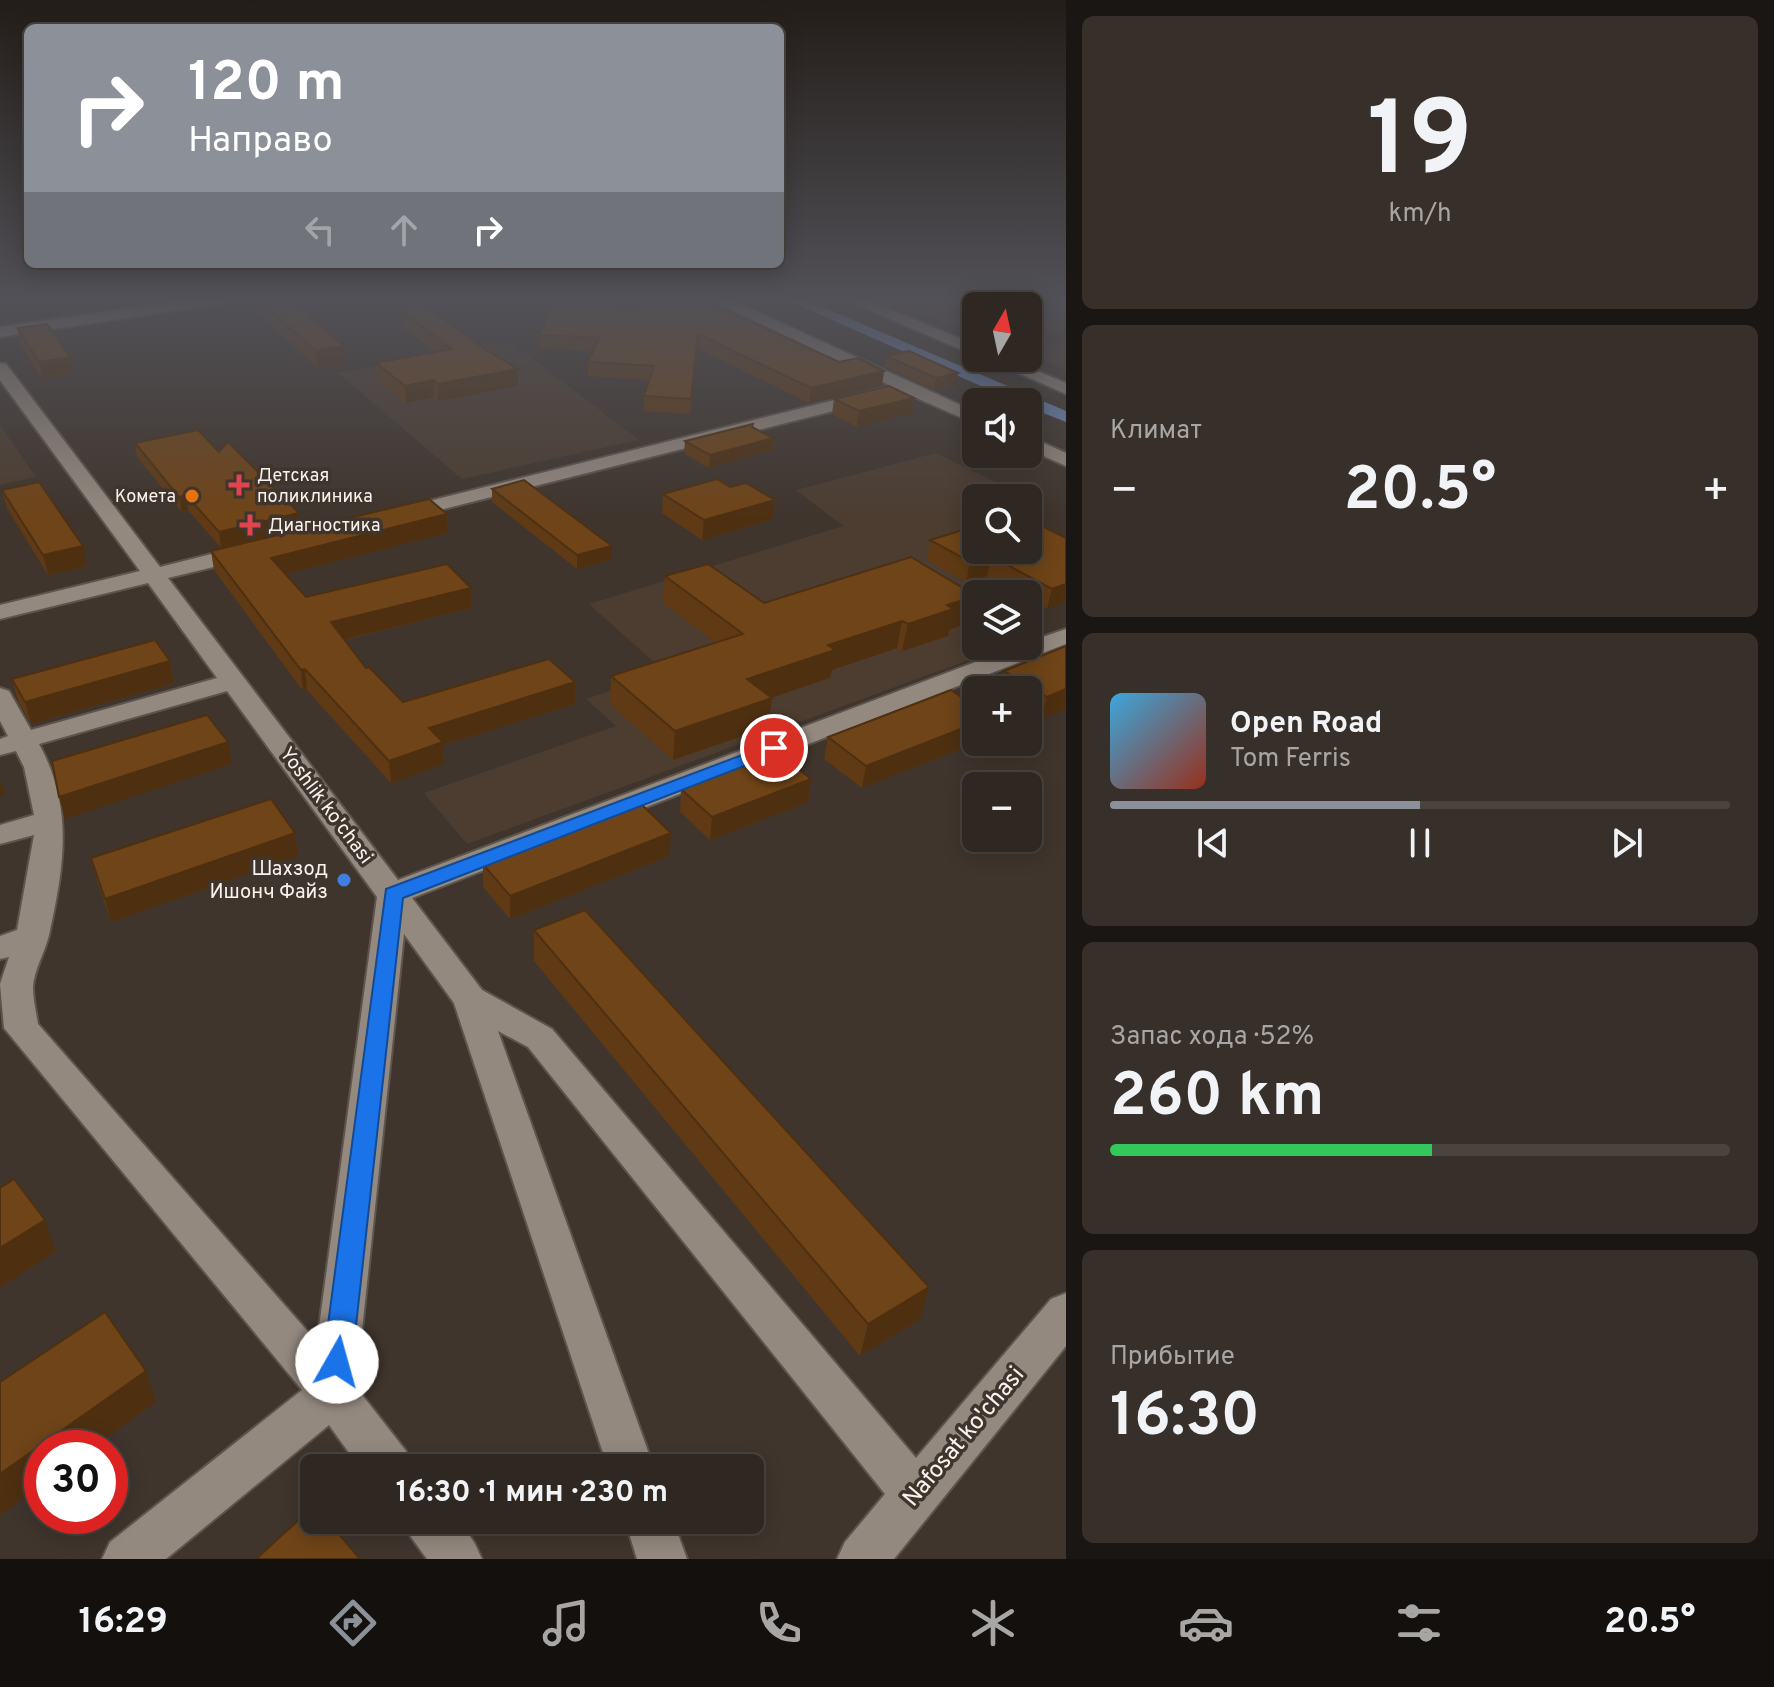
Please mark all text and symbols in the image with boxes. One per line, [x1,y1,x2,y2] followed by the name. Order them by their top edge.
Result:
[188,50,345,120] text: 120 m
[56,56,160,160] icon: right
[1367,80,1473,212] text: 19
[188,119,333,165] text: Направо
[1388,198,1452,231] text: km/h
[298,208,342,252] icon: left
[382,208,426,252] icon: ahead
[466,208,510,252] icon: right
[962,292,1042,372] north arrow
[962,292,1042,852] map controls
[962,388,1042,468] button: sound
[1110,415,1202,448] text: Климат
[1344,455,1496,531] text: 20.5°
[257,465,373,509] place label: Детская поликлиника
[1110,465,1138,521] text: −
[1702,465,1730,521] text: +
[228,474,250,496] marker: Детская поликлиника
[962,484,1042,564] button: search
[115,486,176,509] place label: Комета
[183,487,201,505] marker: Комета
[239,514,261,536] marker: Диагностика
[268,515,380,538] place label: Диагностика
[962,580,1042,660] button: layers
[962,676,1042,756] button: +
[1230,706,1382,743] text: Open Road
[740,714,808,782] pin
[752,726,796,770] icon: arrive
[273,742,378,870] street label: Yoshlik ko'chasi
[1230,743,1351,776] text: Tom Ferris
[962,772,1042,852] button: −
[1191,821,1235,865] icon: previous
[1398,821,1442,865] icon: pause
[1605,821,1649,865] icon: next
[209,857,328,906] place label: Шахзод Ишонч Файз
[335,871,353,889] marker: Шахзод Ишонч Файз
[1110,1021,1314,1054] text: Запас хода · 52%
[1110,1061,1324,1137] text: 260 km
[295,1320,379,1404] position arrow
[1110,1341,1235,1374] text: Прибытие
[897,1361,1032,1513] street label: Nafosat ko'chasi
[1110,1381,1260,1457] text: 16:30
[24,1430,128,1534] speed limit sign: 30
[396,1475,668,1512] text: 16:30 · 1 мин · 230 m
[325,1595,381,1651] icon: directions
[538,1595,594,1651] icon: music
[751,1595,807,1651] icon: phone
[965,1595,1021,1651] icon: climate
[1178,1595,1234,1651] icon: car
[1391,1595,1447,1651] icon: filters
[79,1600,168,1646] text: 16:29
[1604,1600,1695,1646] text: 20.5°

